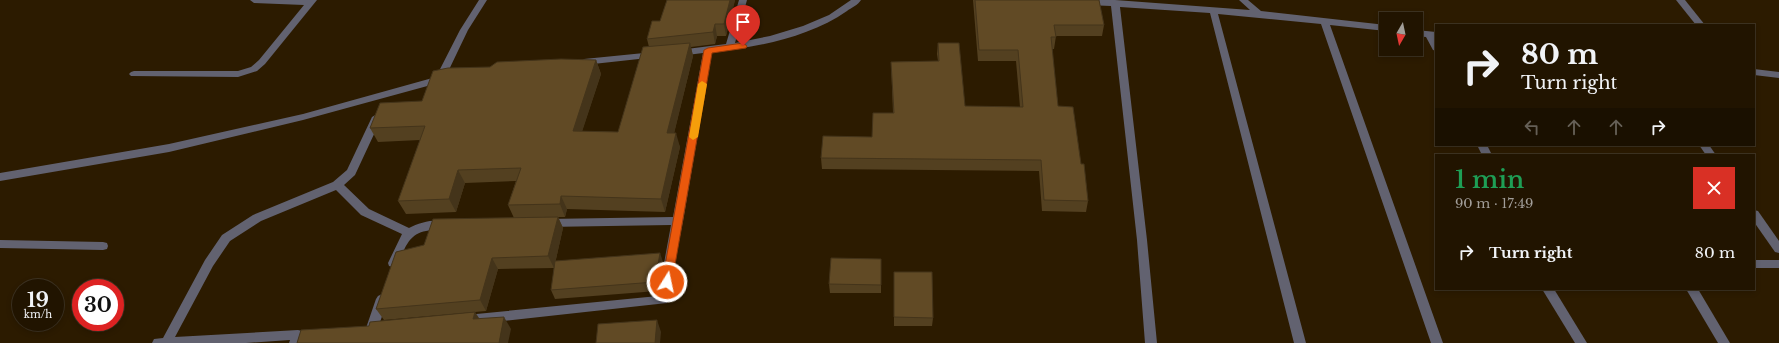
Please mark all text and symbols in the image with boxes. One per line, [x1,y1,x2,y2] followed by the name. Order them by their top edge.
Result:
[726,5,760,46] pin
[732,11,754,33] icon: arrive
[1379,12,1423,56] north arrow
[1379,12,1423,56] map controls
[1521,37,1598,72] text: 80 m
[1455,40,1507,92] icon: right
[1521,72,1617,94] text: Turn right
[1521,116,1543,138] icon: left
[1563,116,1585,138] icon: ahead
[1605,116,1627,138] icon: ahead
[1647,116,1669,138] icon: right
[1455,165,1524,194] text: 1 min
[1693,167,1735,209] button: close
[1455,195,1533,212] text: 90 m · 17:49
[1455,241,1477,263] icon: right
[1489,243,1572,262] text: Turn right
[1695,243,1735,262] text: 80 m
[646,261,688,303] position arrow
[72,279,124,331] speed limit sign: 30
[27,288,49,312] text: 19
[24,308,52,321] text: km/h

